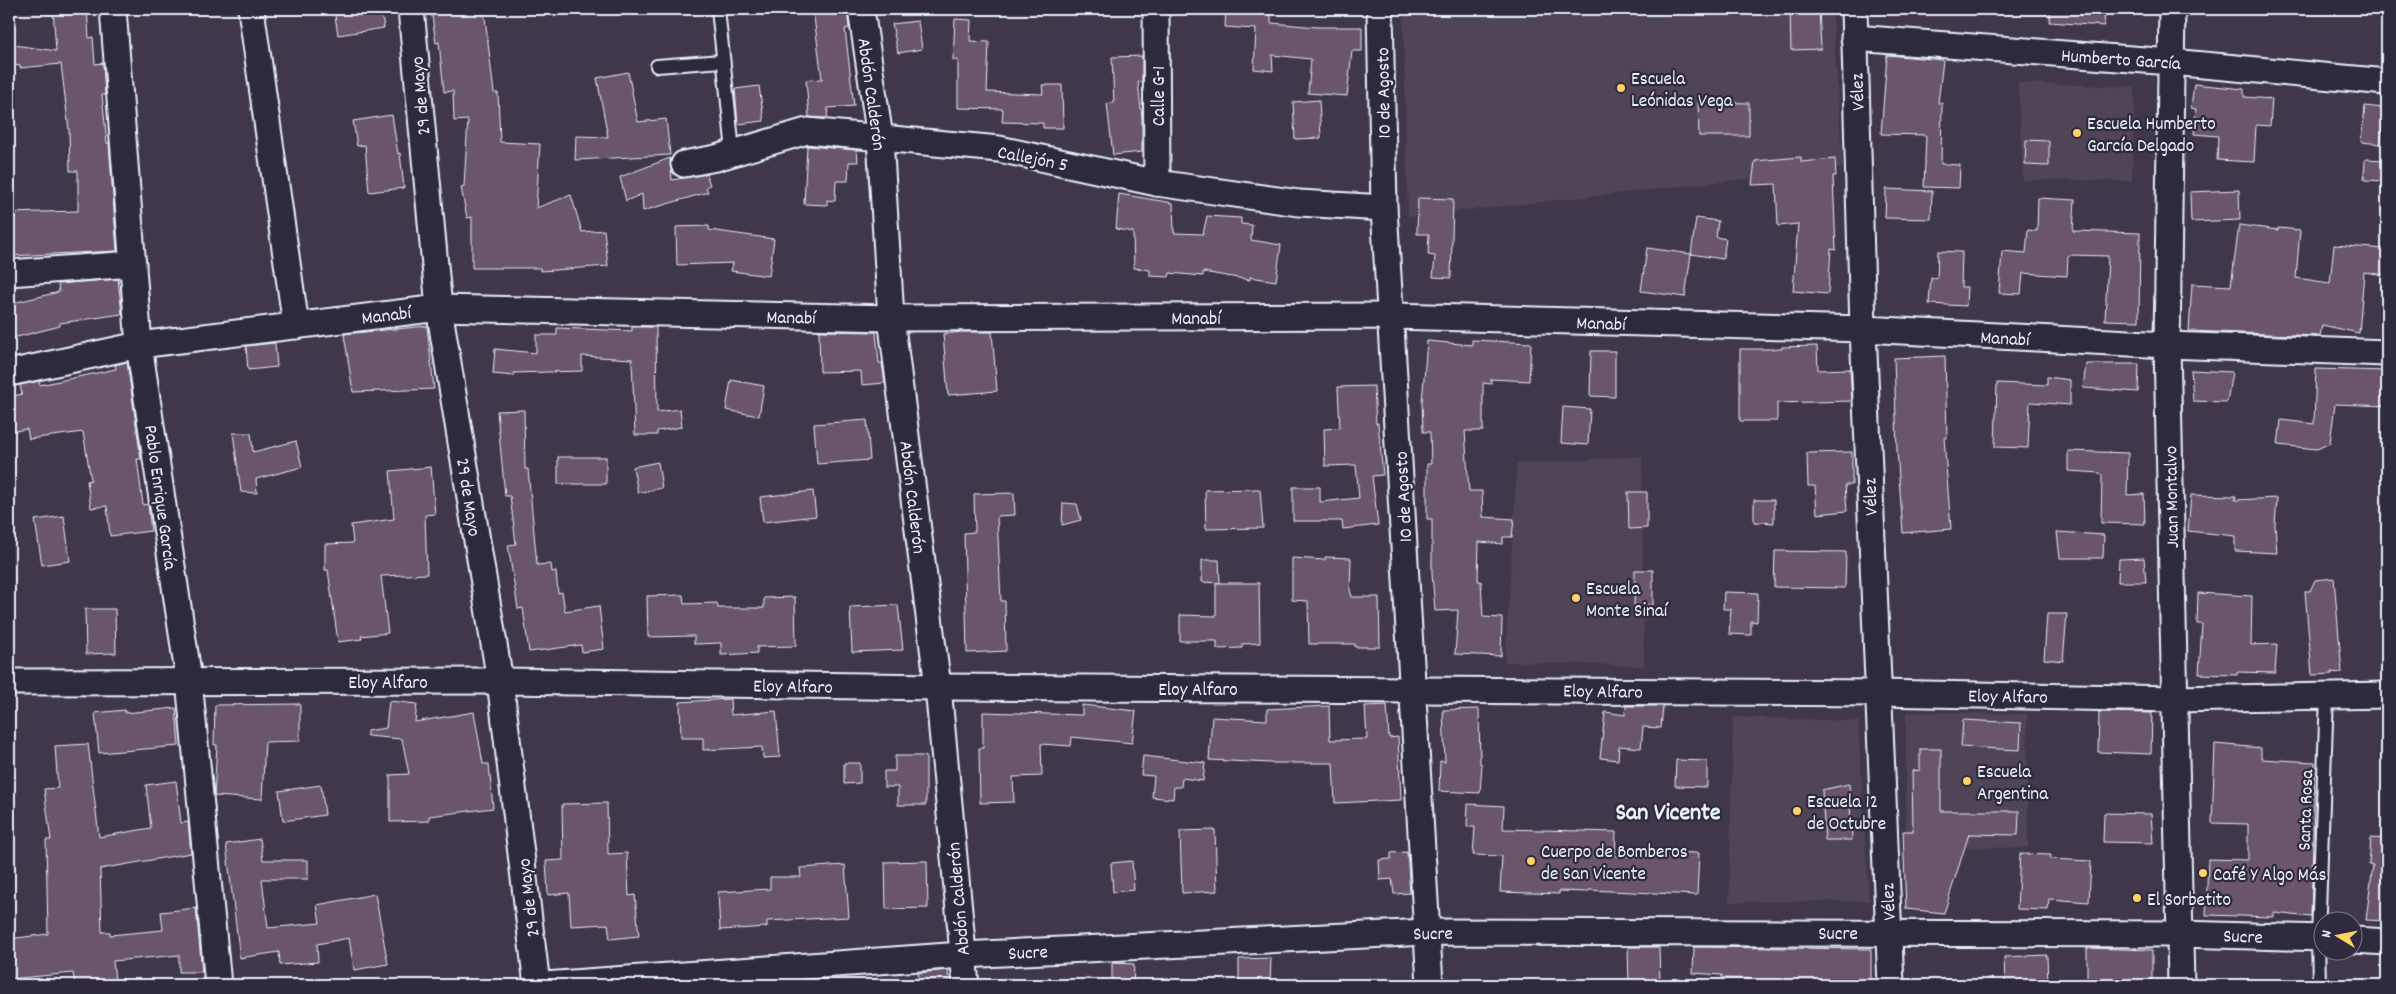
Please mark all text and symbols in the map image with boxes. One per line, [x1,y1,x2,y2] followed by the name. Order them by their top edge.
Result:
[848,36,891,153] street label: Abdón Calderón
[2060,44,2183,79] street label: Humberto García
[1371,47,1400,139] street label: 10 de Agosto
[406,55,439,136] street label: 29 de Mayo
[1147,66,1174,126] street label: Calle G-1
[1631,67,1734,116] place label: Escuela Leónidas Vega
[1845,73,1874,111] street label: Vélez
[1615,82,1627,94] marker: Escuela Leónidas Vega
[2087,112,2216,161] place label: Escuela Humberto García Delgado
[2071,127,2083,139] marker: Escuela Humberto García Delgado
[995,140,1070,180] street label: Callejón 5
[360,301,414,334] street label: Manabí
[766,306,817,333] street label: Manabí
[1171,307,1222,334] street label: Manabí
[1576,311,1628,340] street label: Manabí
[1979,326,2032,355] street label: Manabí
[135,423,182,573] street label: Pablo Enrique García
[890,439,931,555] street label: Abdón Calderón
[2159,446,2188,548] street label: Juan Montalvo
[1390,451,1421,543] street label: 10 de Agosto
[447,456,486,539] street label: 29 de Mayo
[1858,478,1887,516] street label: Vélez
[1586,577,1669,626] place label: Escuela Monte Sinaí
[1570,592,1582,604] marker: Escuela Monte Sinaí
[348,671,428,698] street label: Eloy Alfaro
[753,674,833,703] street label: Eloy Alfaro
[1158,678,1238,705] street label: Eloy Alfaro
[1563,679,1643,708] street label: Eloy Alfaro
[1968,684,2048,713] street label: Eloy Alfaro
[1977,760,2049,809] place label: Escuela Argentina
[2293,768,2322,851] street label: Santa Rosa
[1961,775,1973,787] marker: Escuela Argentina
[1807,790,1886,839] place label: Escuela 12 de Octubre
[1615,797,1721,831] district label: San Vicente
[1791,805,1803,817] marker: Escuela 12 de Octubre
[1541,840,1688,889] place label: Cuerpo de Bomberos de San Vicente
[942,841,979,956] street label: Abdón Calderón
[1525,855,1537,867] marker: Cuerpo de Bomberos de San Vicente
[512,857,549,939] street label: 29 de Mayo
[2213,863,2326,890] place label: Café Y Algo Más
[2197,867,2209,879] marker: Café Y Algo Más
[1876,882,1905,921] street label: Vélez
[2147,888,2231,915] place label: El Sorbetito
[2131,892,2143,904] marker: El Sorbetito
[2314,912,2364,962] north arrow
[1413,922,1453,949] street label: Sucre
[1818,922,1858,949] street label: Sucre
[2223,924,2263,953] street label: Sucre
[2317,929,2338,939] text: N
[1008,940,1049,969] street label: Sucre

